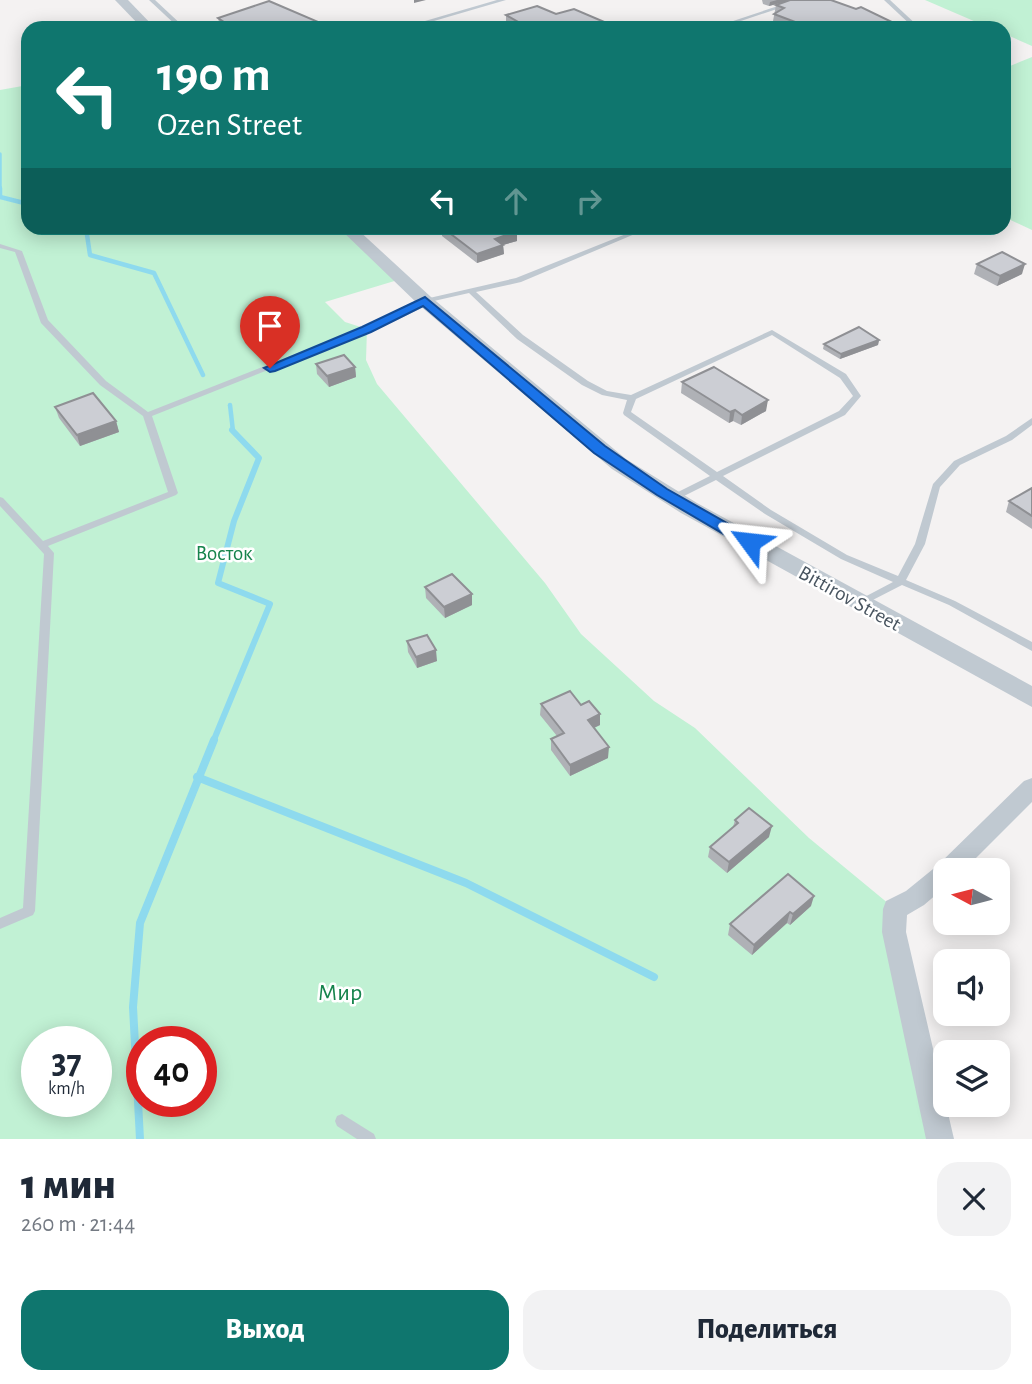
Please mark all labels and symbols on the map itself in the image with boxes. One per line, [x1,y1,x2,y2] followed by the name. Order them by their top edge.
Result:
[240,296,300,368] pin
[713,505,787,579] position arrow
[195,543,253,564] park label: Восток
[795,562,905,635] street label: Bittirov Street
[933,858,1010,934] north arrow
[318,981,362,1005] park label: Мир
[126,1026,217,1117] speed limit sign: 40

